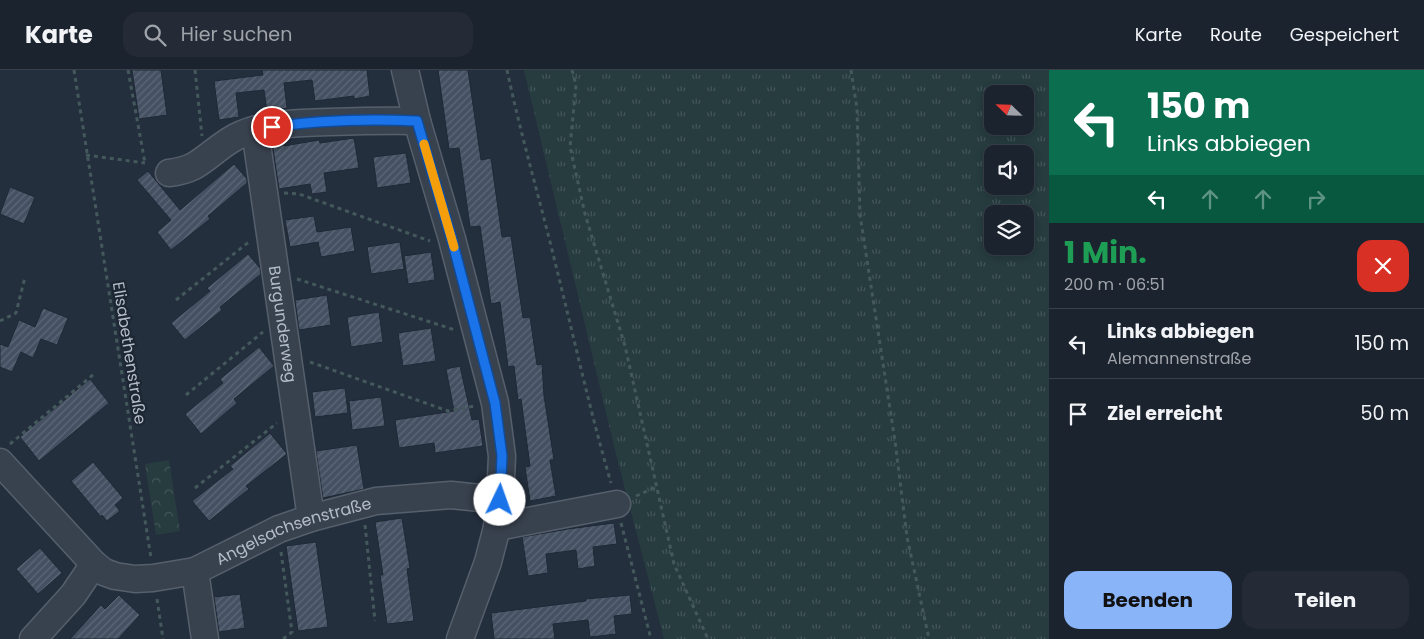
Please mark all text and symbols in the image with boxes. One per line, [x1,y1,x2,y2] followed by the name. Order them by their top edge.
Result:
[123,12,473,57] search box
[25,18,93,51] text: Karte
[141,21,169,49] icon: search
[181,21,292,48] text: Hier suchen
[1135,22,1182,47] text: Karte
[1210,22,1262,47] text: Route
[1290,22,1399,47] text: Gespeichert
[1147,81,1250,130] text: 150 m
[984,85,1034,135] north arrow
[984,85,1034,255] map controls
[1064,90,1129,155] icon: left
[251,106,293,148] pin
[258,113,286,141] icon: arrive
[1147,128,1311,159] text: Links abbiegen
[984,145,1034,195] button: sound
[1143,185,1171,213] icon: left
[1196,185,1224,213] icon: ahead
[1249,185,1277,213] icon: ahead
[1302,185,1330,213] icon: right
[984,205,1034,255] button: layers
[1064,231,1147,274] text: 1 Min.
[1357,240,1409,292] button: close
[263,264,302,384] street label: Burgunderweg
[1064,273,1165,296] text: 200 m · 06:51
[107,280,152,426] street label: Elisabethenstraße
[1107,318,1254,345] text: Links abbiegen
[1064,330,1092,358] icon: left
[1354,330,1409,357] text: 150 m
[1107,347,1251,370] text: Alemannenstraße
[1064,400,1092,428] icon: arrive
[1107,400,1223,427] text: Ziel erreicht
[1360,400,1409,427] text: 50 m
[473,473,525,525] position arrow
[212,492,374,571] street label: Angelsachsenstraße
[1064,571,1232,629] button: Beenden
[1242,571,1409,629] button: Teilen

